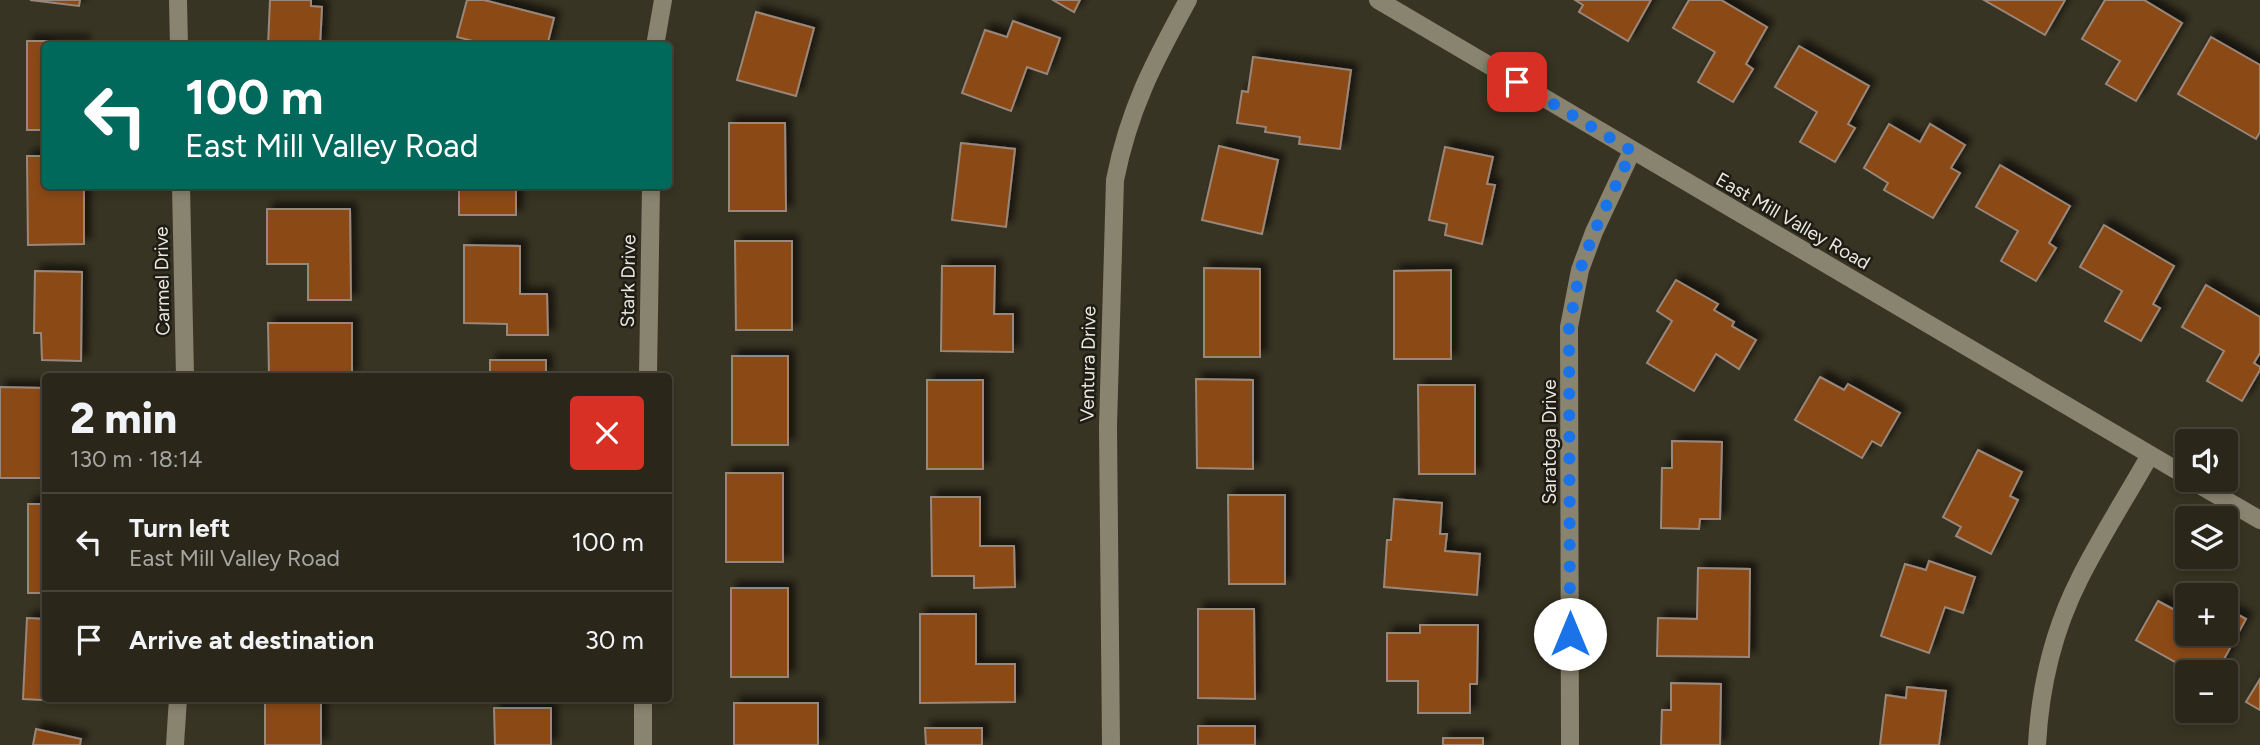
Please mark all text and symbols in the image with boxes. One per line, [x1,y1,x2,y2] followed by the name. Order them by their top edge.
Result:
[1487,52,1547,112] pin
[1498,63,1536,101] icon: arrive
[185,67,324,126] text: 100 m
[70,70,161,161] icon: left
[185,127,478,165] text: East Mill Valley Road
[1712,167,1874,275] street label: East Mill Valley Road
[150,226,174,336] street label: Carmel Drive
[616,234,640,328] street label: Stark Drive
[1075,306,1101,422] street label: Ventura Drive
[1538,379,1561,505] street label: Saratoga Drive
[70,393,177,444] text: 2 min
[570,396,644,470] button: close
[2175,429,2238,723] map controls
[2175,429,2238,492] button: sound
[70,445,202,473] text: 130 m · 18:14
[2175,506,2238,569] button: layers
[129,512,230,544] text: Turn left
[70,523,108,561] icon: left
[571,526,644,558] text: 100 m
[129,544,340,572] text: East Mill Valley Road
[2175,583,2238,646] button: +
[1533,597,1607,671] position arrow
[70,621,108,659] icon: arrive
[129,624,374,656] text: Arrive at destination
[585,624,644,656] text: 30 m
[2175,660,2238,723] button: −

